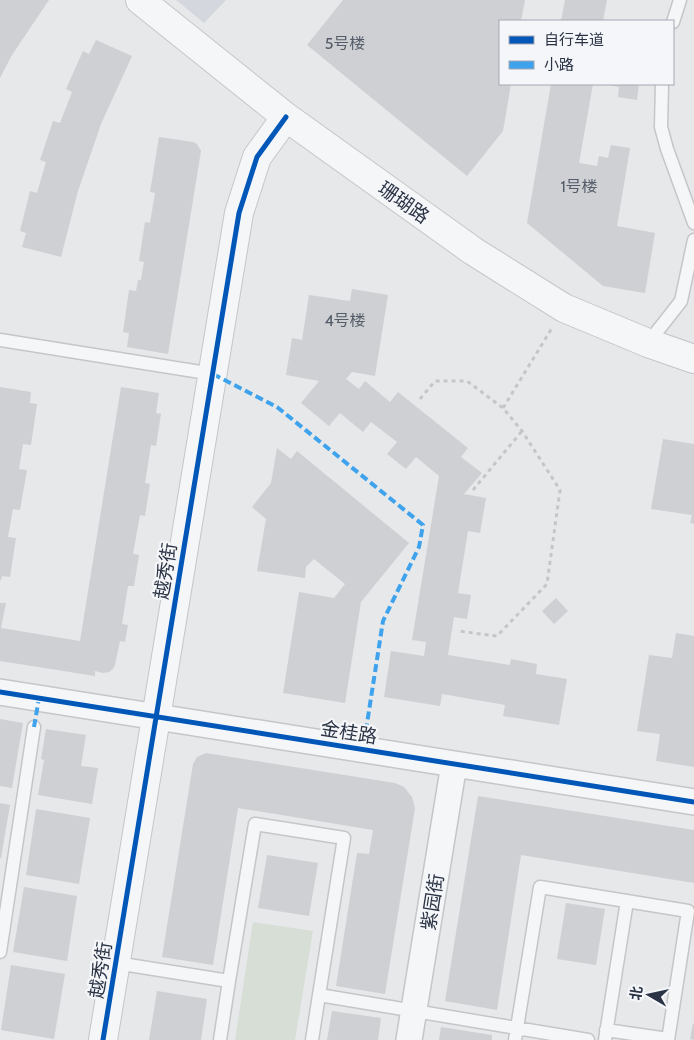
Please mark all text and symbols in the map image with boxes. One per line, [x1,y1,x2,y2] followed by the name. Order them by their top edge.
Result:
[499,20,674,85] legend
[544,31,604,49] text: 自行车道
[325,34,365,53] house number: 5号楼
[544,56,574,74] text: 小路
[374,177,434,228] street label: 珊瑚路
[560,177,598,196] house number: 1号楼
[324,311,366,330] house number: 4号楼
[150,541,181,601] street label: 越秀街
[319,717,379,748] street label: 金桂路
[417,872,448,932] street label: 紫园街
[85,940,116,1000] street label: 越秀街
[624,970,674,1020] north arrow
[626,985,646,1001] text: 北

